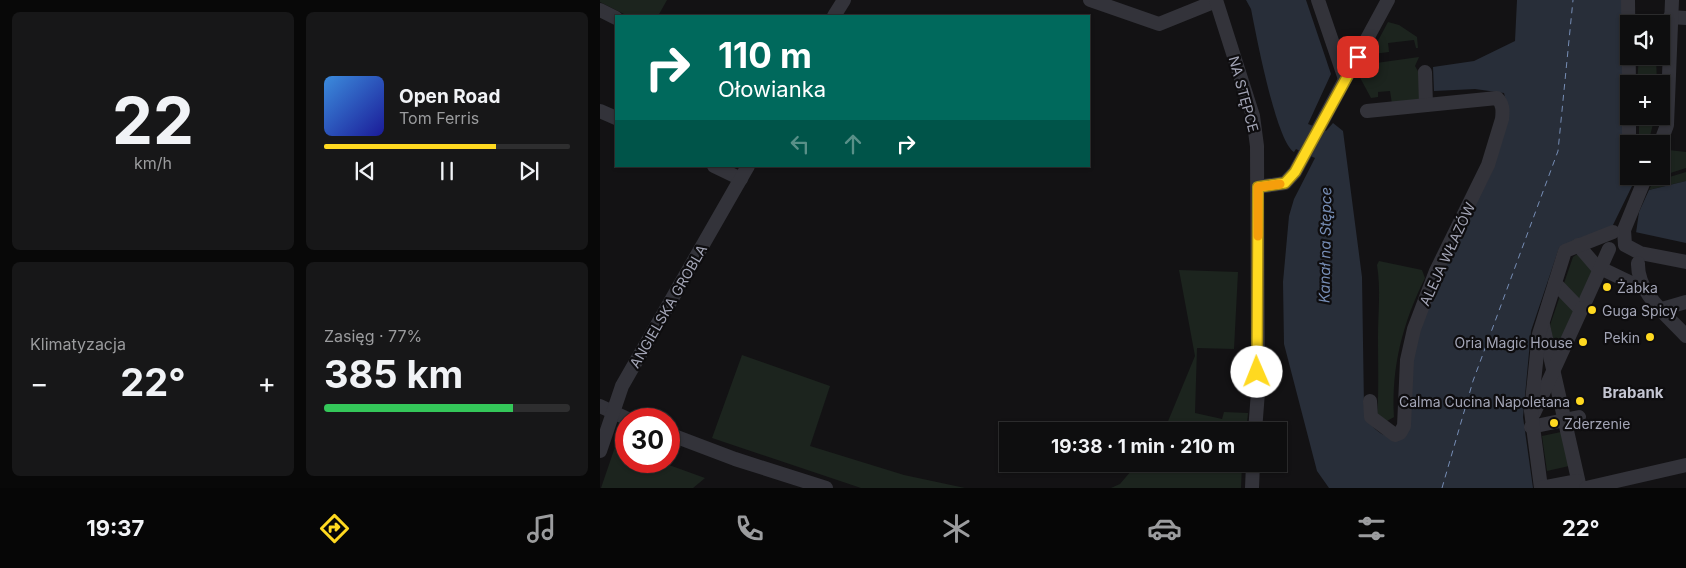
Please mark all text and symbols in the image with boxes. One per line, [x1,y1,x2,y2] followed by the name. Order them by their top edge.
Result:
[1620,15,1670,185] map controls
[1620,15,1670,65] button: sound
[718,34,812,76] text: 110 m
[635,35,700,100] icon: right
[1337,36,1379,78] pin
[1344,43,1372,71] icon: arrive
[1226,54,1262,134] street label: NA STĘPCE
[1620,75,1670,125] button: +
[718,76,826,102] text: Ołowianka
[112,81,194,160] text: 22
[399,85,500,108] text: Open Road
[399,108,479,128] text: Tom Ferris
[786,130,814,158] icon: left
[839,130,867,158] icon: ahead
[892,130,920,158] icon: right
[1620,135,1670,185] button: −
[134,153,172,173] text: km/h
[351,157,379,185] icon: previous
[433,157,461,185] icon: pause
[515,157,543,185] icon: next
[1314,187,1336,303] water label: Kanał na Stępce
[1416,200,1478,308] street label: ALEJA WŁAZÓW
[626,241,710,371] street label: ANGIELSKA GROBLA
[1617,279,1658,296] place label: Żabka
[1601,281,1613,293] marker: Żabka
[1602,302,1678,319] place label: Guga Spicy
[1586,304,1598,316] marker: Guga Spicy
[324,326,422,346] text: Zasięg · 77%
[1604,329,1640,346] place label: Pekin
[1644,331,1656,343] marker: Pekin
[30,334,126,354] text: Klimatyzacja
[1455,334,1573,351] place label: Oria Magic House
[1577,336,1589,348] marker: Oria Magic House
[1230,345,1282,397] position arrow
[324,351,463,397] text: 385 km
[120,359,186,405] text: 22°
[30,366,49,400] text: −
[257,366,276,400] text: +
[1603,383,1664,402] district label: Brabank
[1399,393,1570,410] place label: Calma Cucina Napoletana
[1574,395,1586,407] marker: Calma Cucina Napoletana
[615,408,680,473] speed limit sign: 30
[1564,415,1630,432] place label: Zderzenie
[1548,417,1560,429] marker: Zderzenie
[1051,435,1235,458] text: 19:38 · 1 min · 210 m
[317,511,352,546] icon: directions
[524,511,559,546] icon: music
[732,511,767,546] icon: phone
[939,511,974,546] icon: climate
[1147,511,1182,546] icon: car
[1354,511,1389,546] icon: filters
[86,515,144,541] text: 19:37
[1562,515,1600,541] text: 22°

